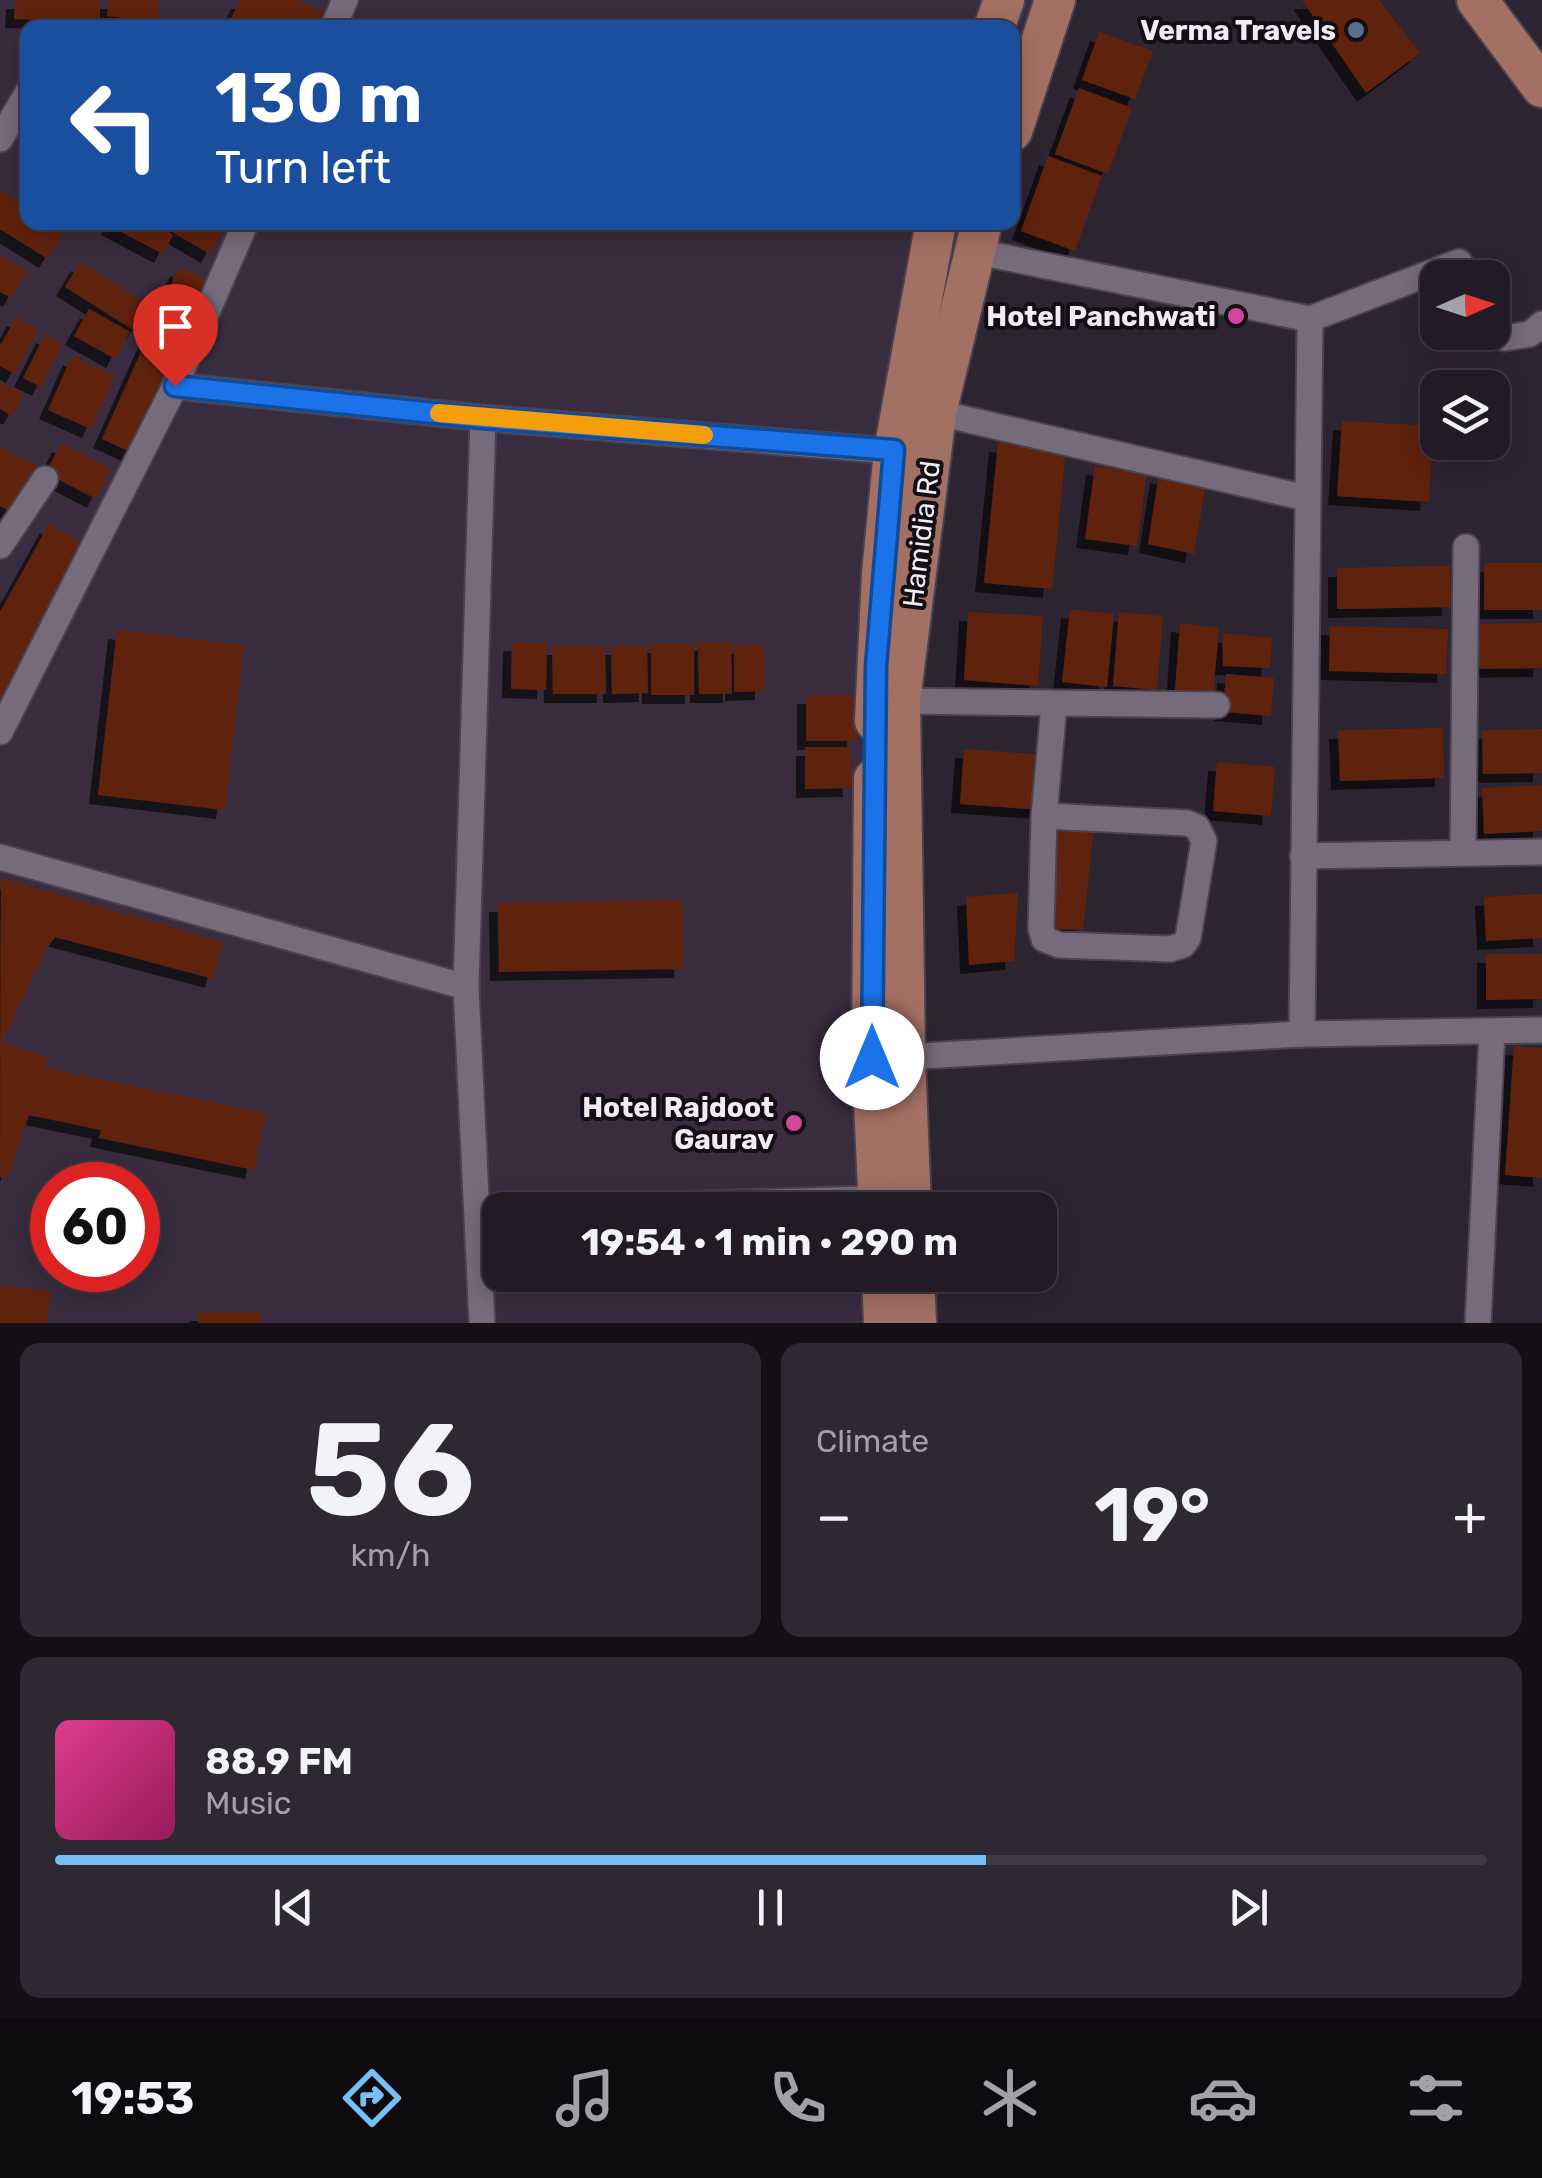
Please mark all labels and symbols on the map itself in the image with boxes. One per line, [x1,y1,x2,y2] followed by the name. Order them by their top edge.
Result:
[1140,14,1336,47] place label: Verma Travels
[1345,19,1367,41] marker: Verma Travels
[1420,260,1510,350] north arrow
[133,284,218,387] pin
[986,300,1216,333] place label: Hotel Panchwati
[1225,305,1247,327] marker: Hotel Panchwati
[896,459,947,609] street label: Hamidia Rd
[820,1006,924,1110] position arrow
[582,1091,774,1156] place label: Hotel Rajdoot Gaurav
[783,1112,805,1134] marker: Hotel Rajdoot Gaurav
[30,1162,160,1292] speed limit sign: 60

